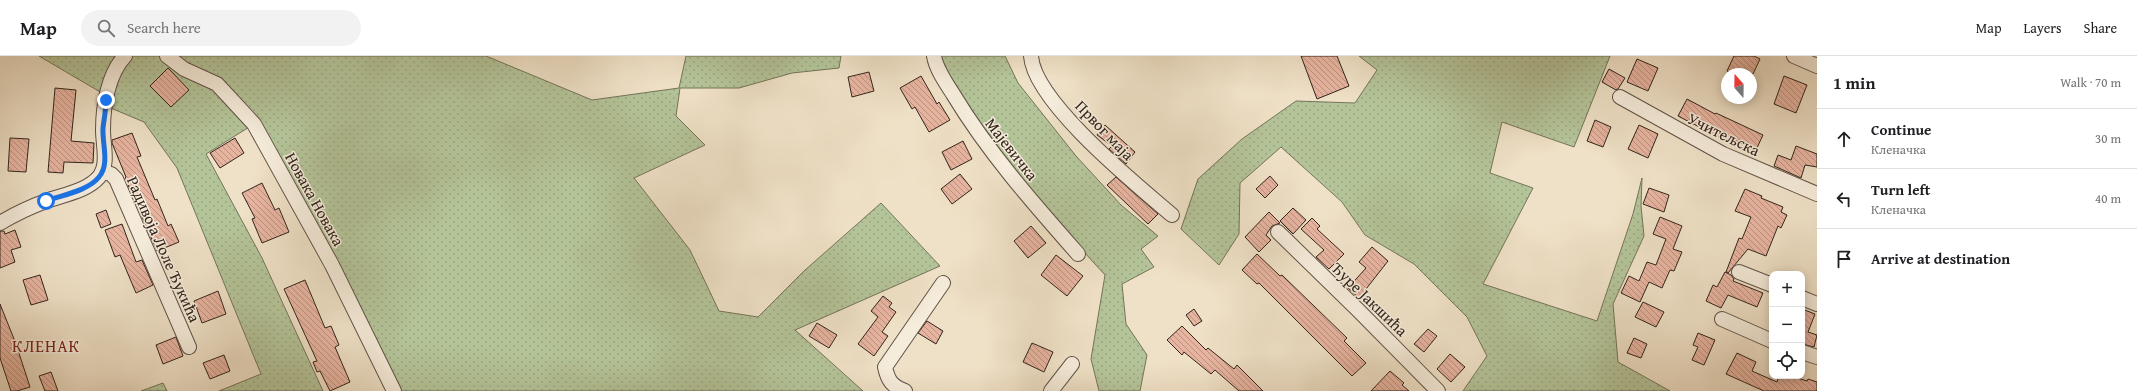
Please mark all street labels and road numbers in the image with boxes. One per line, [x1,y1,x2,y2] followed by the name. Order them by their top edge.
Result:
[1070,94,1140,166] street label: Првог маја
[1684,106,1765,162] street label: Учитељска
[980,113,1044,186] street label: Мајевичка
[279,148,351,251] street label: Новака Новака
[121,172,207,326] street label: Радивоја Лоле Ђукића
[1326,256,1414,342] street label: Ђуре Јакшића

